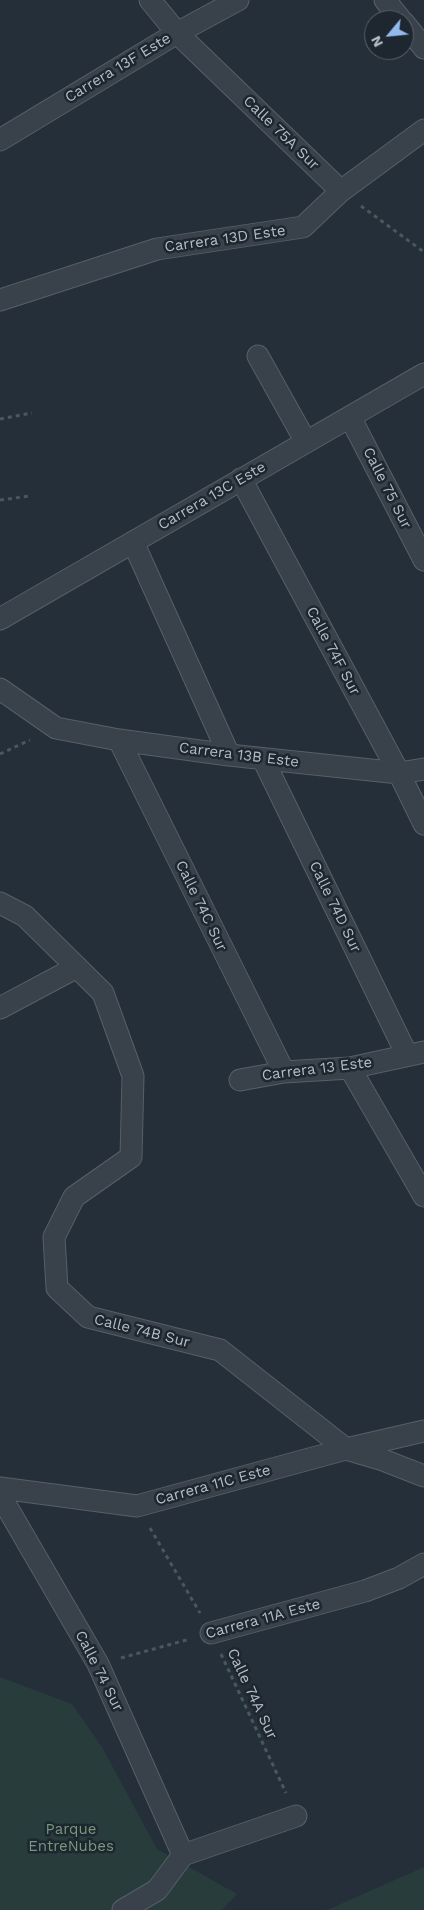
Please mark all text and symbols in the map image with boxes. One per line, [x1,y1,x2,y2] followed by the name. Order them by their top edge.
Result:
[364,10,414,60] north arrow
[62,29,174,107] street label: Carrera 13F Este
[367,33,386,50] text: N
[239,92,323,174] street label: Calle 75A Sur
[163,222,287,256] street label: Carrera 13D Este
[359,444,415,532] street label: Calle 75 Sur
[155,458,269,534] street label: Carrera 13C Este
[302,604,364,698] street label: Calle 74F Sur
[178,739,300,771] street label: Carrera 13B Este
[171,858,231,954] street label: Calle 74C Sur
[305,858,365,956] street label: Calle 74D Sur
[261,1053,373,1085] street label: Carrera 13 Este
[92,1310,192,1352] street label: Calle 74B Sur
[153,1461,273,1509] street label: Carrera 11C Este
[204,1595,322,1643] street label: Carrera 11A Este
[71,1628,127,1714] street label: Calle 74 Sur
[223,1646,281,1742] street label: Calle 74A Sur
[28,1821,114,1856] park label: Parque EntreNubes

